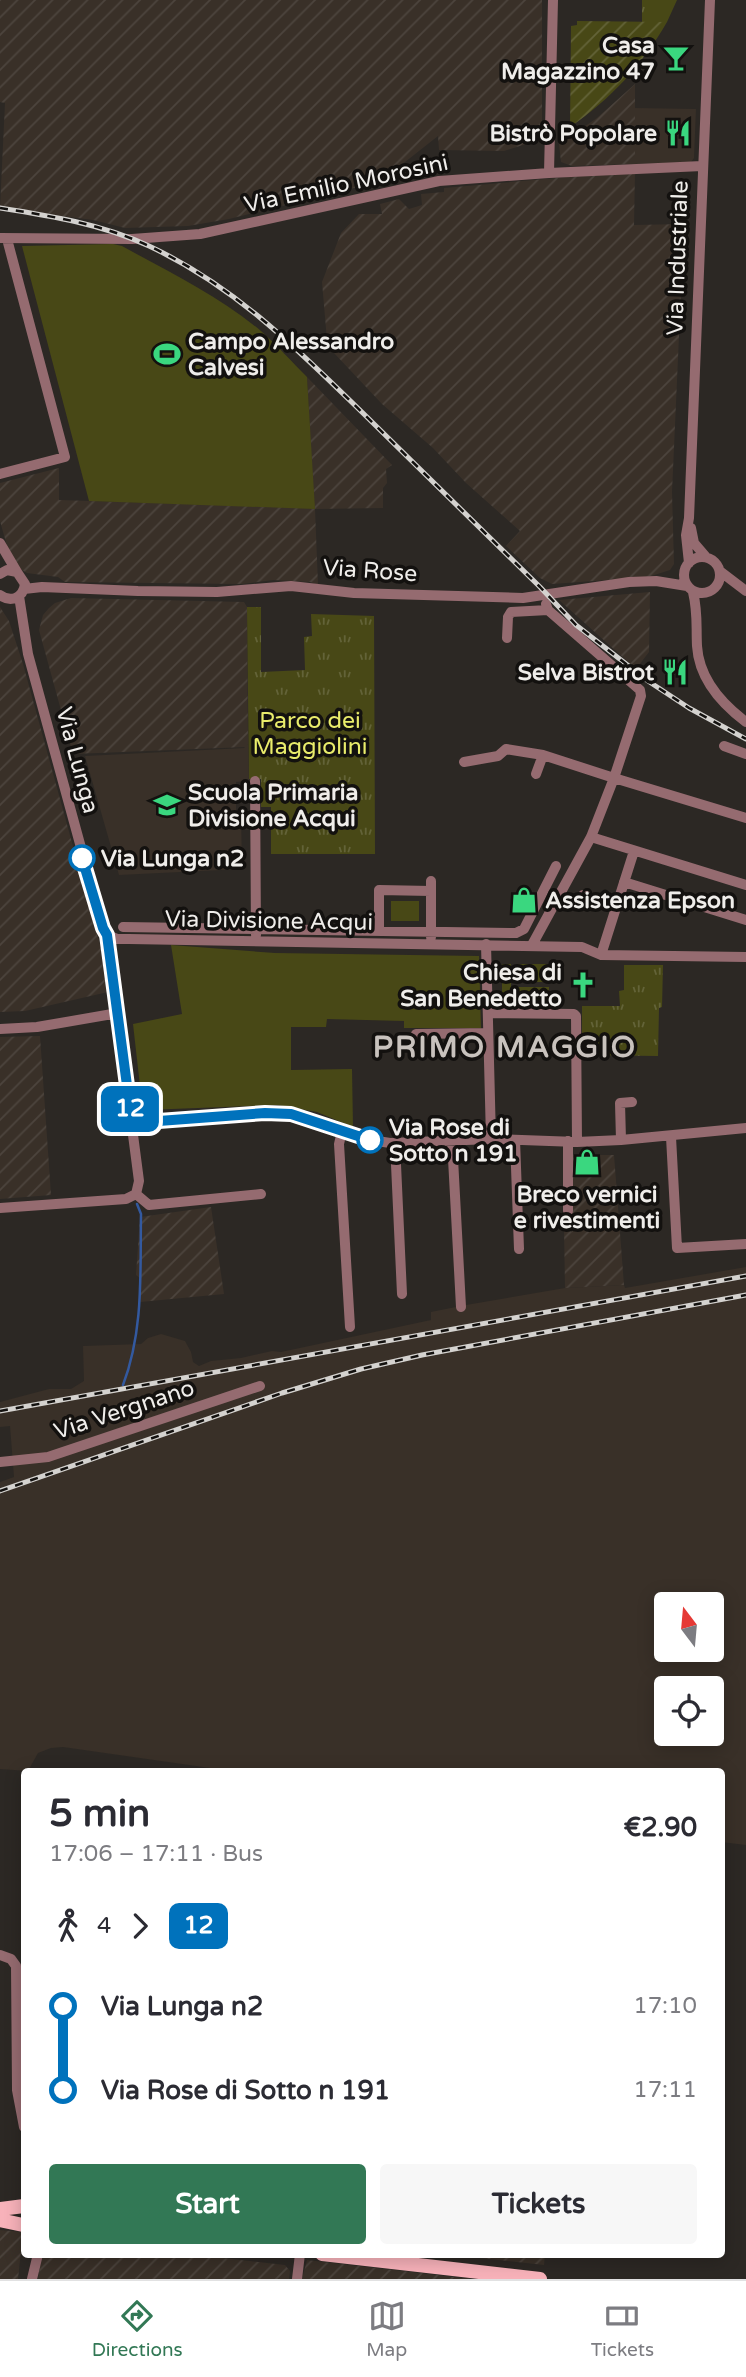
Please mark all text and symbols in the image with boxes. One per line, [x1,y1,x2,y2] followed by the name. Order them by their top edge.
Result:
[501,32,655,86] place label: Casa Magazzino 47
[661,43,691,73] bar icon: Casa Magazzino 47
[663,118,693,148] restaurant icon: Bistrò Popolare
[490,120,657,148] place label: Bistrò Popolare
[242,149,451,219] street label: Via Emilio Morosini
[661,180,695,336] street label: Via Industriale
[188,328,394,382] place label: Campo Alessandro Calvesi
[152,339,182,369] sports icon: Campo Alessandro Calvesi
[322,554,418,588] street label: Via Rose
[660,657,690,687] restaurant icon: Selva Bistrot
[518,659,654,687] place label: Selva Bistrot
[49,704,105,817] street label: Via Lunga
[252,707,368,761] park label: Parco dei Maggiolini
[188,779,358,833] place label: Scuola Primaria Divisione Acqui
[152,790,182,820] school or university icon: Scuola Primaria Divisione Acqui
[69,845,95,871] marker: Via Lunga n2
[101,845,245,873] place label: Via Lunga n2
[509,885,539,915] shop icon: Assistenza Epson
[545,887,735,915] place label: Assistenza Epson
[165,905,373,937] street label: Via Divisione Acqui
[400,959,562,1013] place label: Chiesa di San Benedetto
[568,970,598,1000] church icon: Chiesa di San Benedetto
[373,1029,637,1066] district label: PRIMO MAGGIO
[99,1086,162,1132] line badge: 12
[115,1094,145,1123] text: 12
[389,1114,518,1168] place label: Via Rose di Sotto n 191
[357,1127,383,1153] marker: Via Rose di Sotto n 191
[572,1147,602,1177] shop icon: Breco vernici e rivestimenti
[514,1181,660,1235] place label: Breco vernici e rivestimenti
[51,1374,198,1446] street label: Via Vergnano
[654,1592,724,1662] north arrow
[654,1592,724,1746] map controls
[654,1676,724,1746] button: locate
[49,1791,150,1837] text: 5 min
[624,1812,697,1843] text: €2.90
[49,1840,263,1868] text: 17:06 – 17:11 · Bus
[49,1907,87,1945] icon: walk
[121,1907,159,1945] icon: forward
[183,1911,214,1940] text: 12
[97,1912,111,1940] text: 4
[101,1991,263,2022] text: Via Lunga n2
[633,1992,697,2020] text: 17:10
[101,2075,390,2106] text: Via Rose di Sotto n 191
[633,2076,697,2104] text: 17:11
[49,2164,366,2244] button: Start
[380,2164,697,2244] button: Tickets
[92,2297,183,2361] tab: Directions
[366,2297,407,2361] tab: Map
[591,2297,654,2361] tab: Tickets

